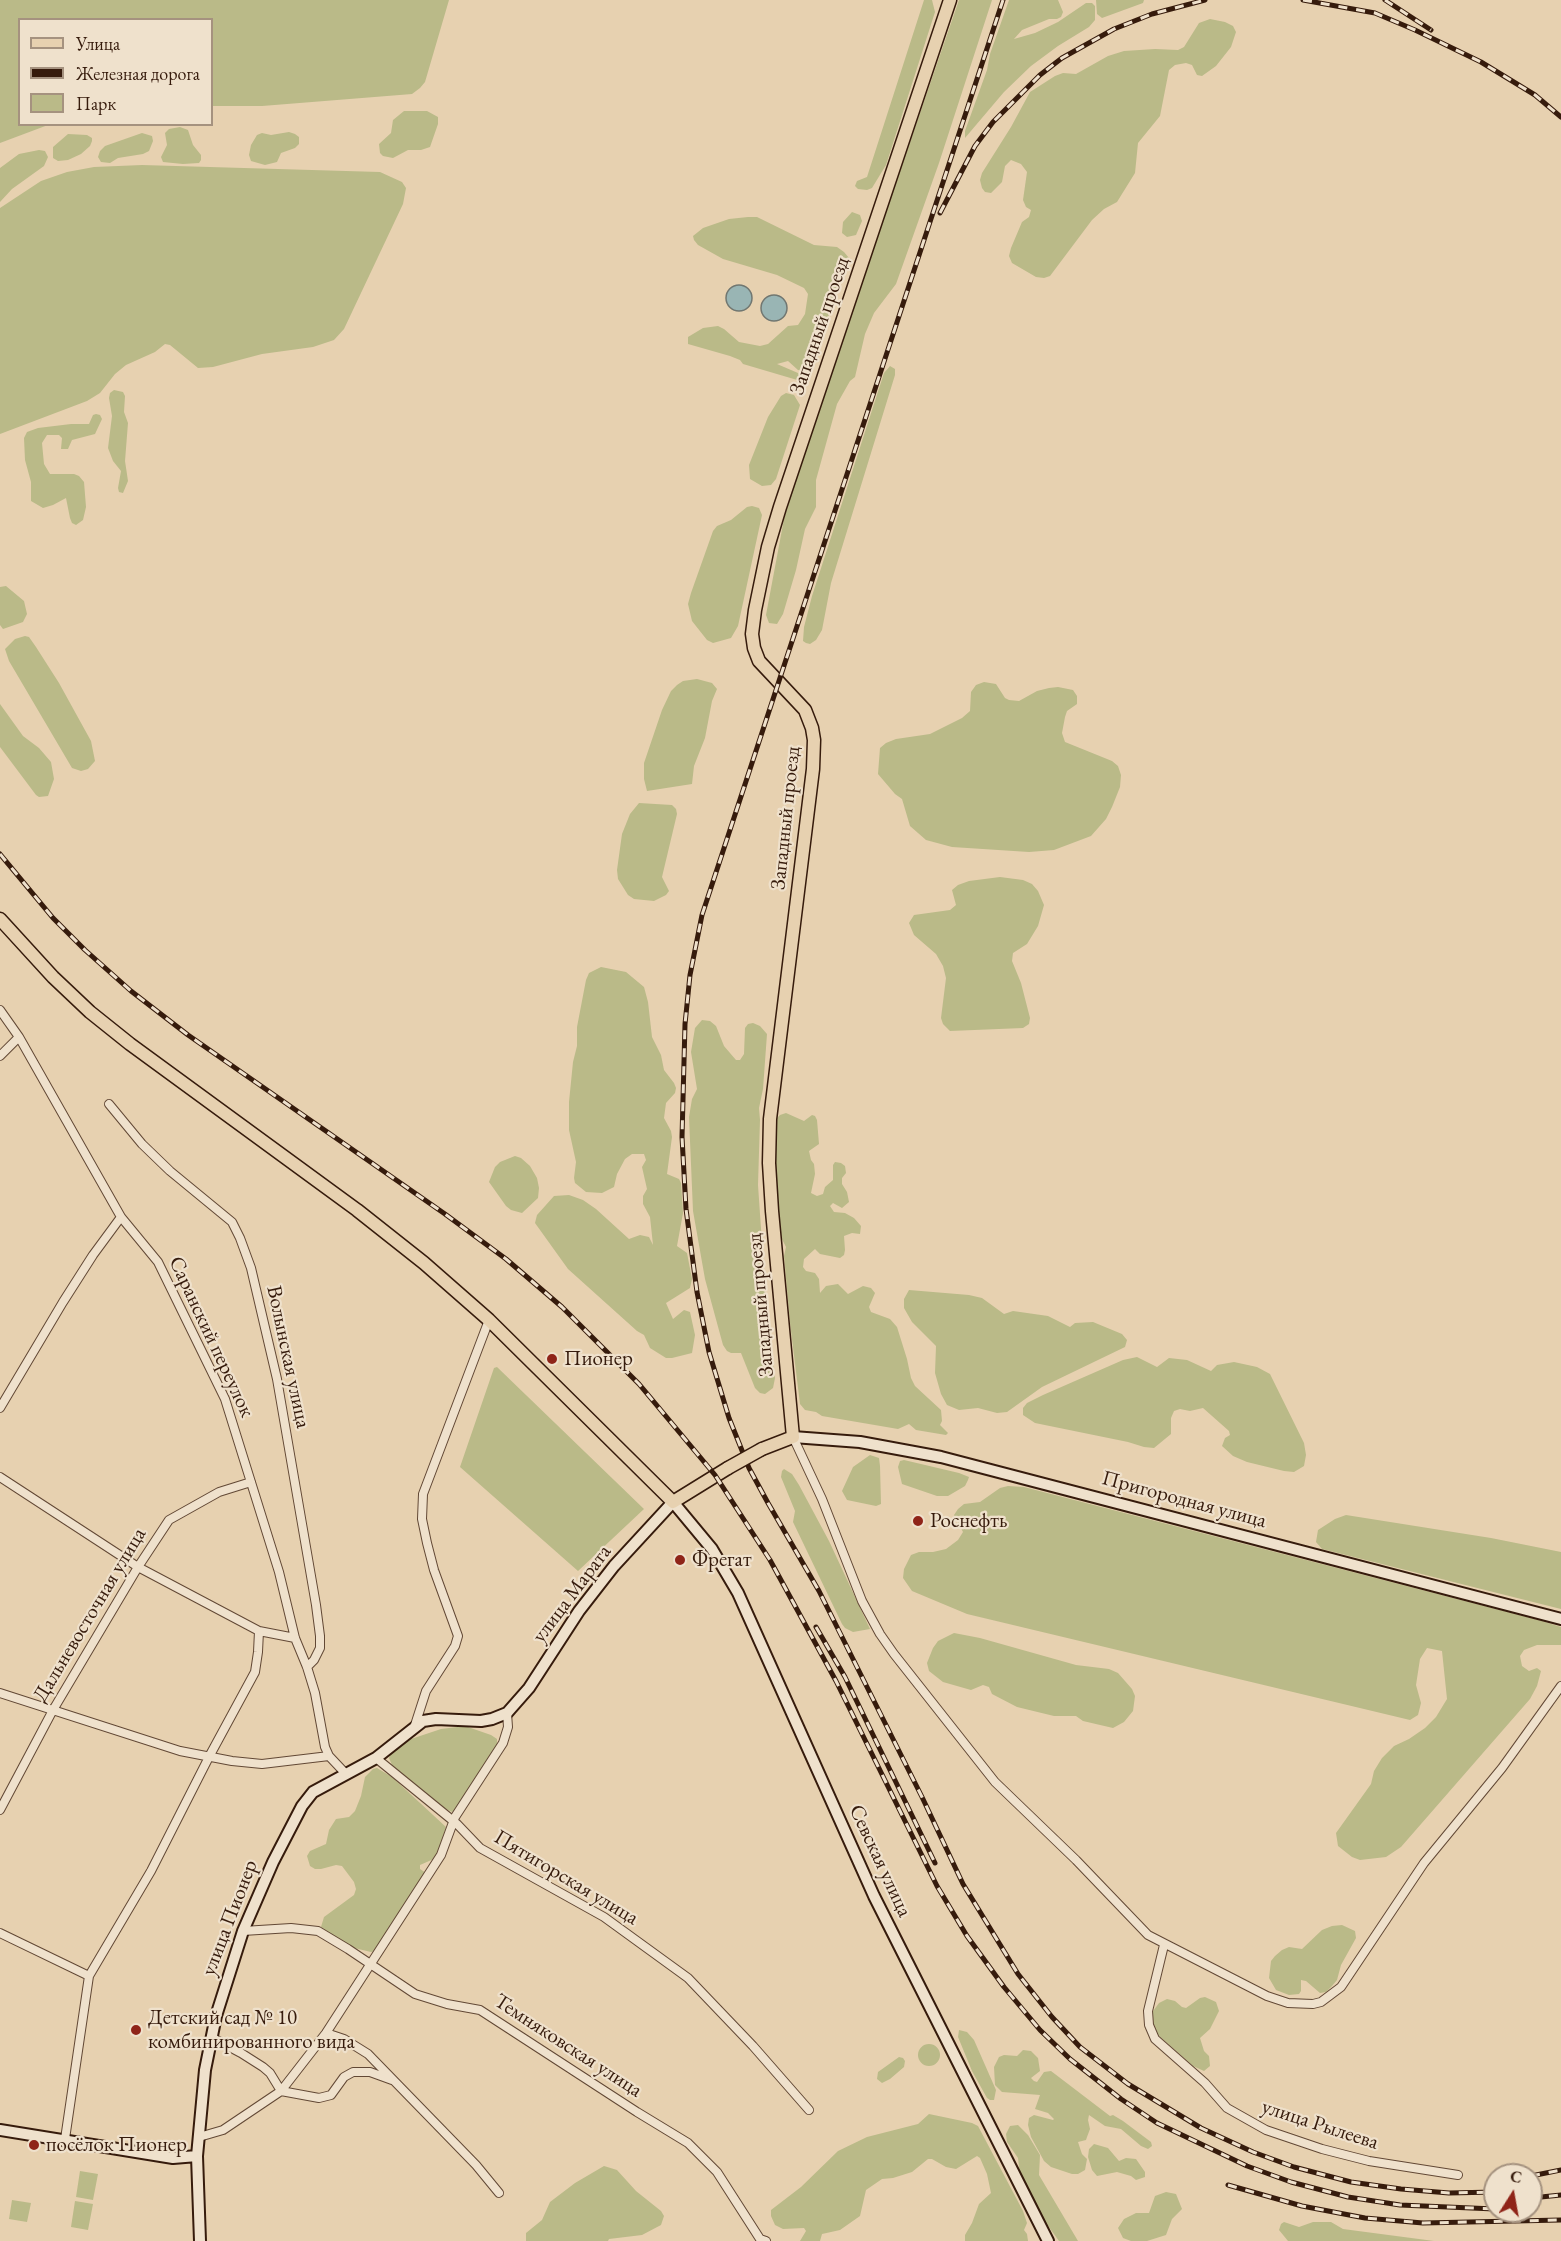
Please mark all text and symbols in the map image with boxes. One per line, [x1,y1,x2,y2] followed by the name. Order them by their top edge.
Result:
[18,18,213,126] legend
[76,32,120,55] text: Улица
[76,62,200,85] text: Железная дорога
[76,92,116,115] text: Парк
[785,254,855,398] street label: Западный проезд
[766,745,806,891] street label: Западный проезд
[742,1232,780,1378] street label: Западный проезд
[163,1252,259,1422] street label: Саранский переулок
[261,1283,315,1431] street label: Волынская улица
[564,1346,633,1372] place label: Пионер
[545,1352,559,1366] marker: Пионер
[1099,1466,1269,1534] street label: Пригородная улица
[930,1508,1007,1534] place label: Роснефть
[911,1514,925,1528] marker: Роснефть
[28,1523,152,1707] street label: Дальневосточная улица
[527,1540,617,1648] street label: улица Марата
[692,1547,752,1573] place label: Фрегат
[673,1553,687,1567] marker: Фрегат
[843,1801,917,1921] street label: Севская улица
[489,1825,643,1931] street label: Пятигорская улица
[196,1856,264,1980] street label: улица Пионер
[489,1989,647,2103] street label: Темняковская улица
[148,2005,355,2055] place label: Детский сад № 10 комбинированного вида
[129,2023,143,2037] marker: Детский сад № 10 комбинированного вида
[1258,2094,1382,2156] street label: улица Рылеева
[46,2132,187,2158] place label: посёлок Пионер
[27,2138,41,2152] marker: посёлок Пионер
[1483,2163,1543,2223] north arrow
[1509,2165,1524,2188] text: С

